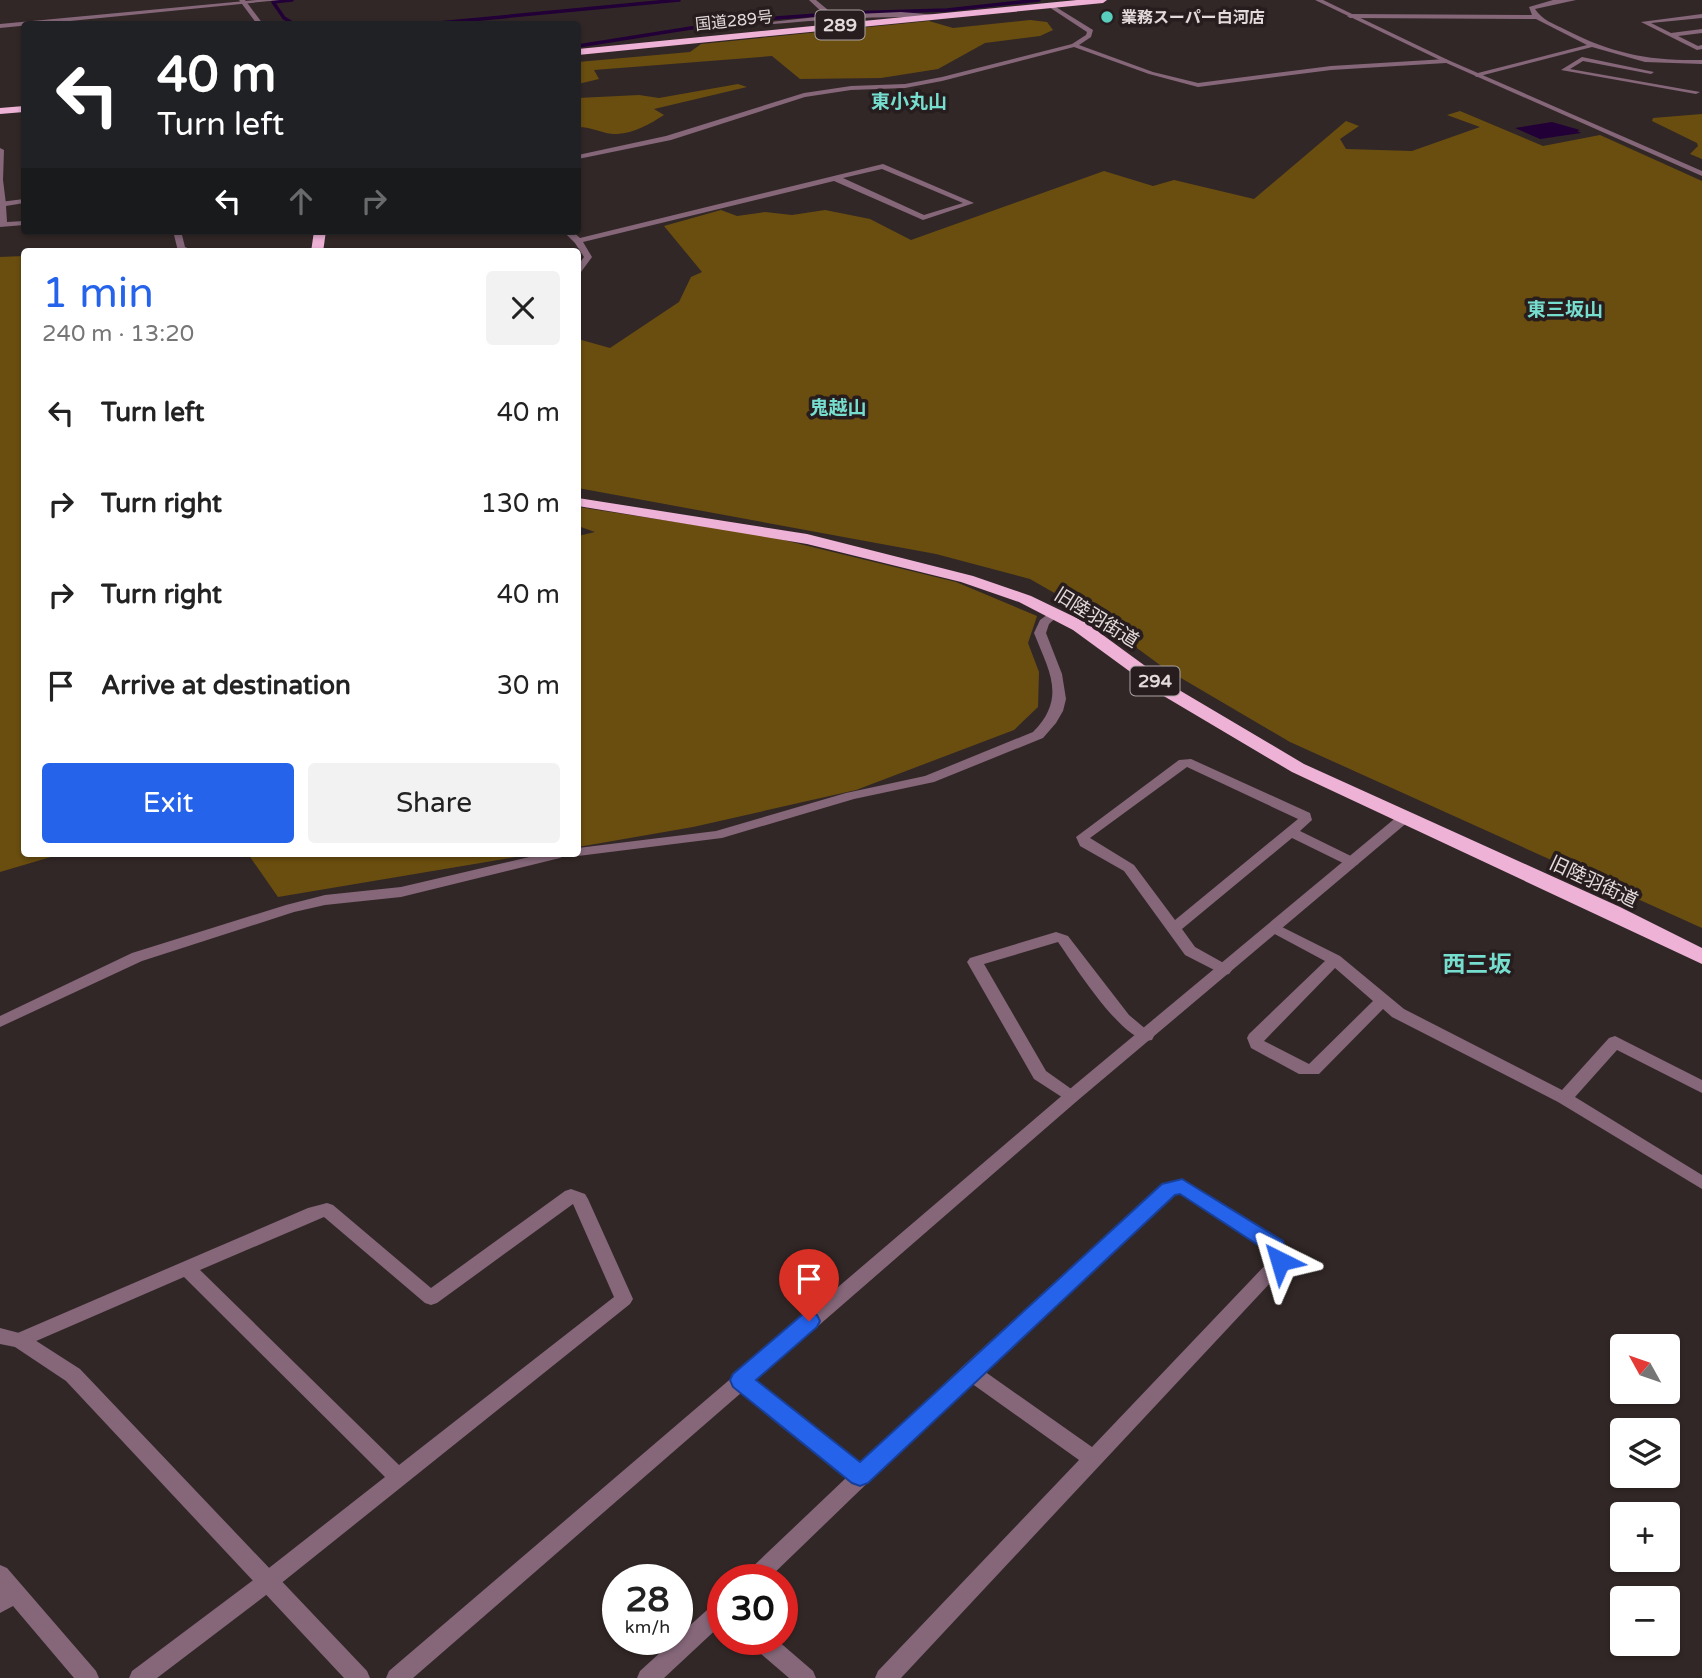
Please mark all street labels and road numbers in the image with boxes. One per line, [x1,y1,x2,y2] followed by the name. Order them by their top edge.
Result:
[694,7,774,35] street label: 国道289号
[816,10,864,40] road number: 289
[1050,583,1143,652] street label: 旧陸羽街道
[1130,666,1180,696] road number: 294
[1546,852,1641,912] street label: 旧陸羽街道

